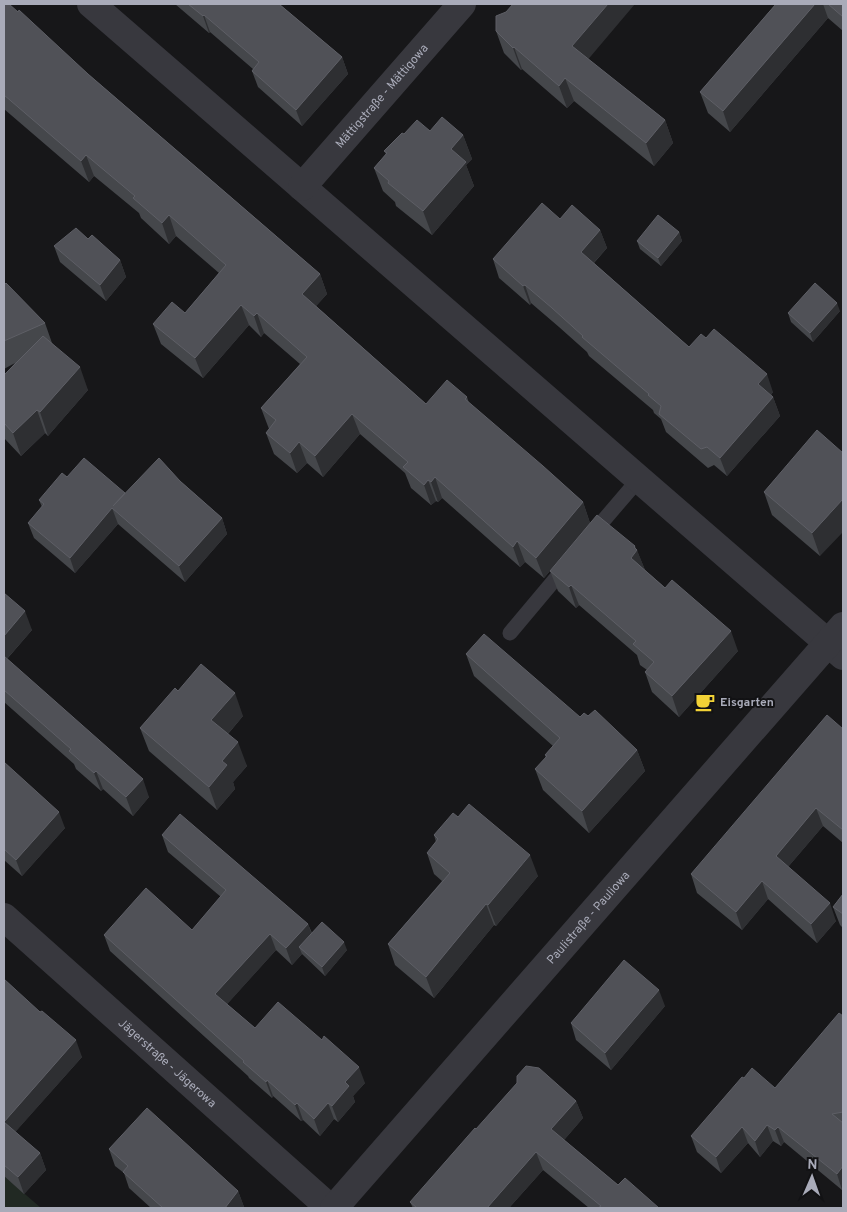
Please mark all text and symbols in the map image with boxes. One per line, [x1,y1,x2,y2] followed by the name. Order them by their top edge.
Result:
[332,41,432,152] street label: Mättigstraße - Mättigowa
[694,691,716,713] cafe icon: Eisgarten
[720,695,774,711] place label: Eisgarten
[544,868,634,968] street label: Paulistraße - Pauliowa
[114,1016,219,1112] street label: Jägerstraße - Jägerowa
[787,1152,837,1202] north arrow
[807,1157,818,1174] text: N

